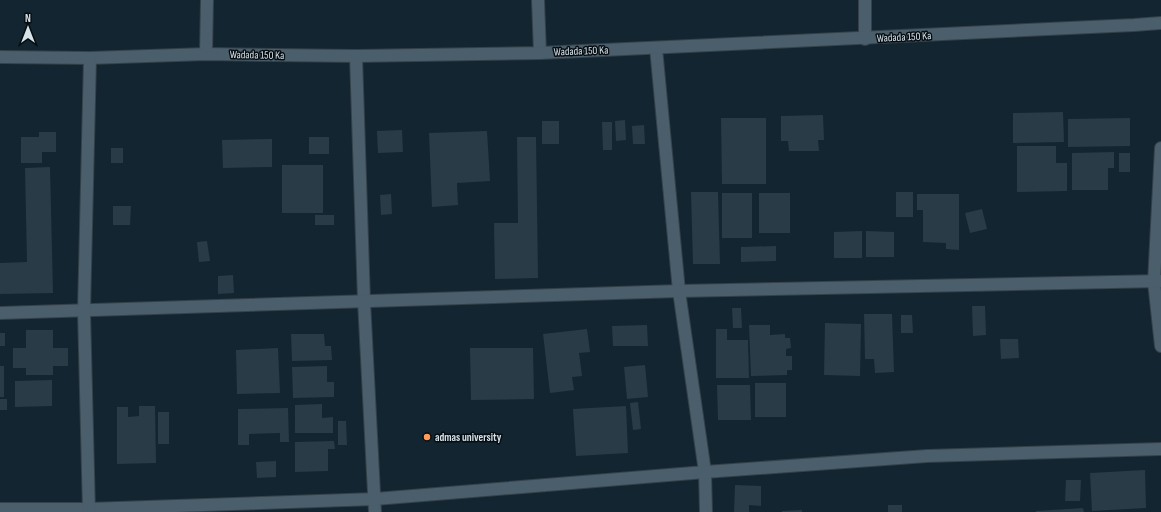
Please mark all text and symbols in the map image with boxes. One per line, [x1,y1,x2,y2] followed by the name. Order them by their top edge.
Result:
[8,8,48,48] north arrow
[25,12,31,25] text: N
[876,29,932,45] street label: Wadada 150 Ka
[554,44,608,58] street label: Wadada 150 Ka
[230,48,284,62] street label: Wadada 150 Ka
[435,431,502,444] place label: admas university
[422,432,432,442] marker: admas university

